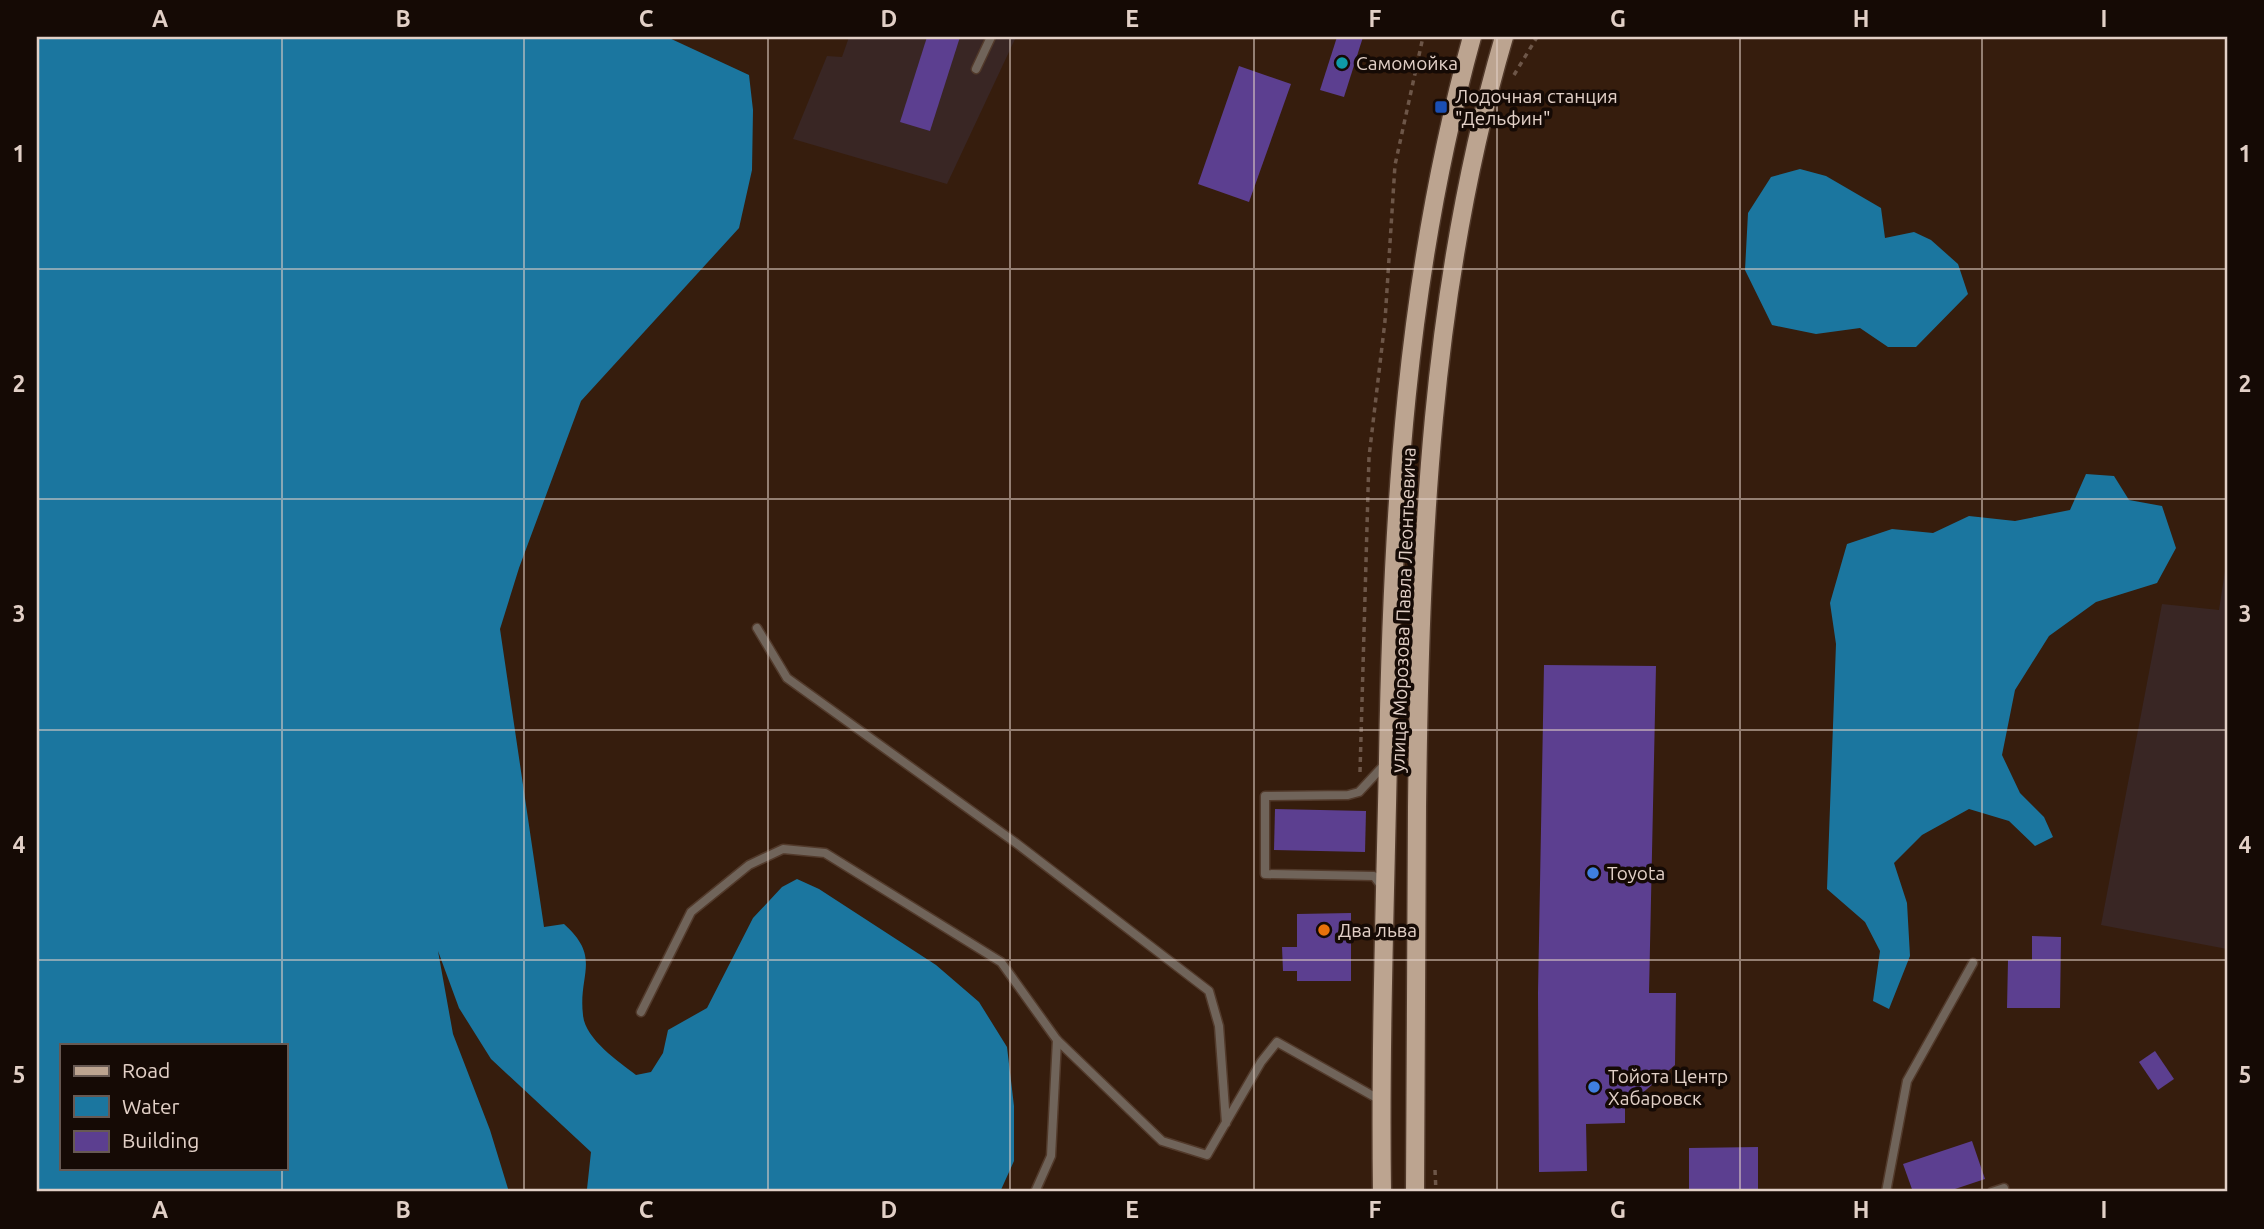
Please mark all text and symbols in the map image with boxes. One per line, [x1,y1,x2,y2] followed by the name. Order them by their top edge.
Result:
[152,6,168,31] text: A
[395,6,411,31] text: B
[639,6,654,31] text: C
[881,6,897,31] text: D
[1125,6,1139,31] text: E
[1369,6,1382,31] text: F
[1610,6,1626,31] text: G
[1853,6,1869,31] text: H
[2101,6,2107,31] text: I
[1356,52,1458,74] place label: Самомойка
[1334,55,1350,71] marker: Самомойка
[1455,85,1618,129] place label: Лодочная станция "Дельфин"
[1433,99,1449,115] marker: Лодочная станция "Дельфин"
[13,141,25,166] text: 1
[2239,141,2251,166] text: 1
[13,371,25,396] text: 2
[2239,371,2251,396] text: 2
[1386,447,1420,773] street label: улица Морозова Павла Леонтьевича
[13,601,25,626] text: 3
[2239,601,2251,626] text: 3
[13,832,26,857] text: 4
[2239,832,2252,857] text: 4
[1607,862,1665,884] place label: Toyota
[1585,865,1601,881] marker: Toyota
[1338,919,1417,941] place label: Два льва
[1316,922,1332,938] marker: Два льва
[60,1044,287,1170] legend
[122,1058,170,1082] text: Road
[13,1062,25,1087] text: 5
[2239,1062,2251,1087] text: 5
[1608,1065,1728,1109] place label: Тойота Центр Хабаровск
[1586,1079,1602,1095] marker: Тойота Центр Хабаровск
[122,1094,180,1118] text: Water
[122,1128,199,1152] text: Building
[152,1197,168,1222] text: A
[395,1197,411,1222] text: B
[639,1197,654,1222] text: C
[881,1197,897,1222] text: D
[1125,1197,1139,1222] text: E
[1369,1197,1382,1222] text: F
[1610,1197,1626,1222] text: G
[1853,1197,1869,1222] text: H
[2101,1197,2107,1222] text: I

